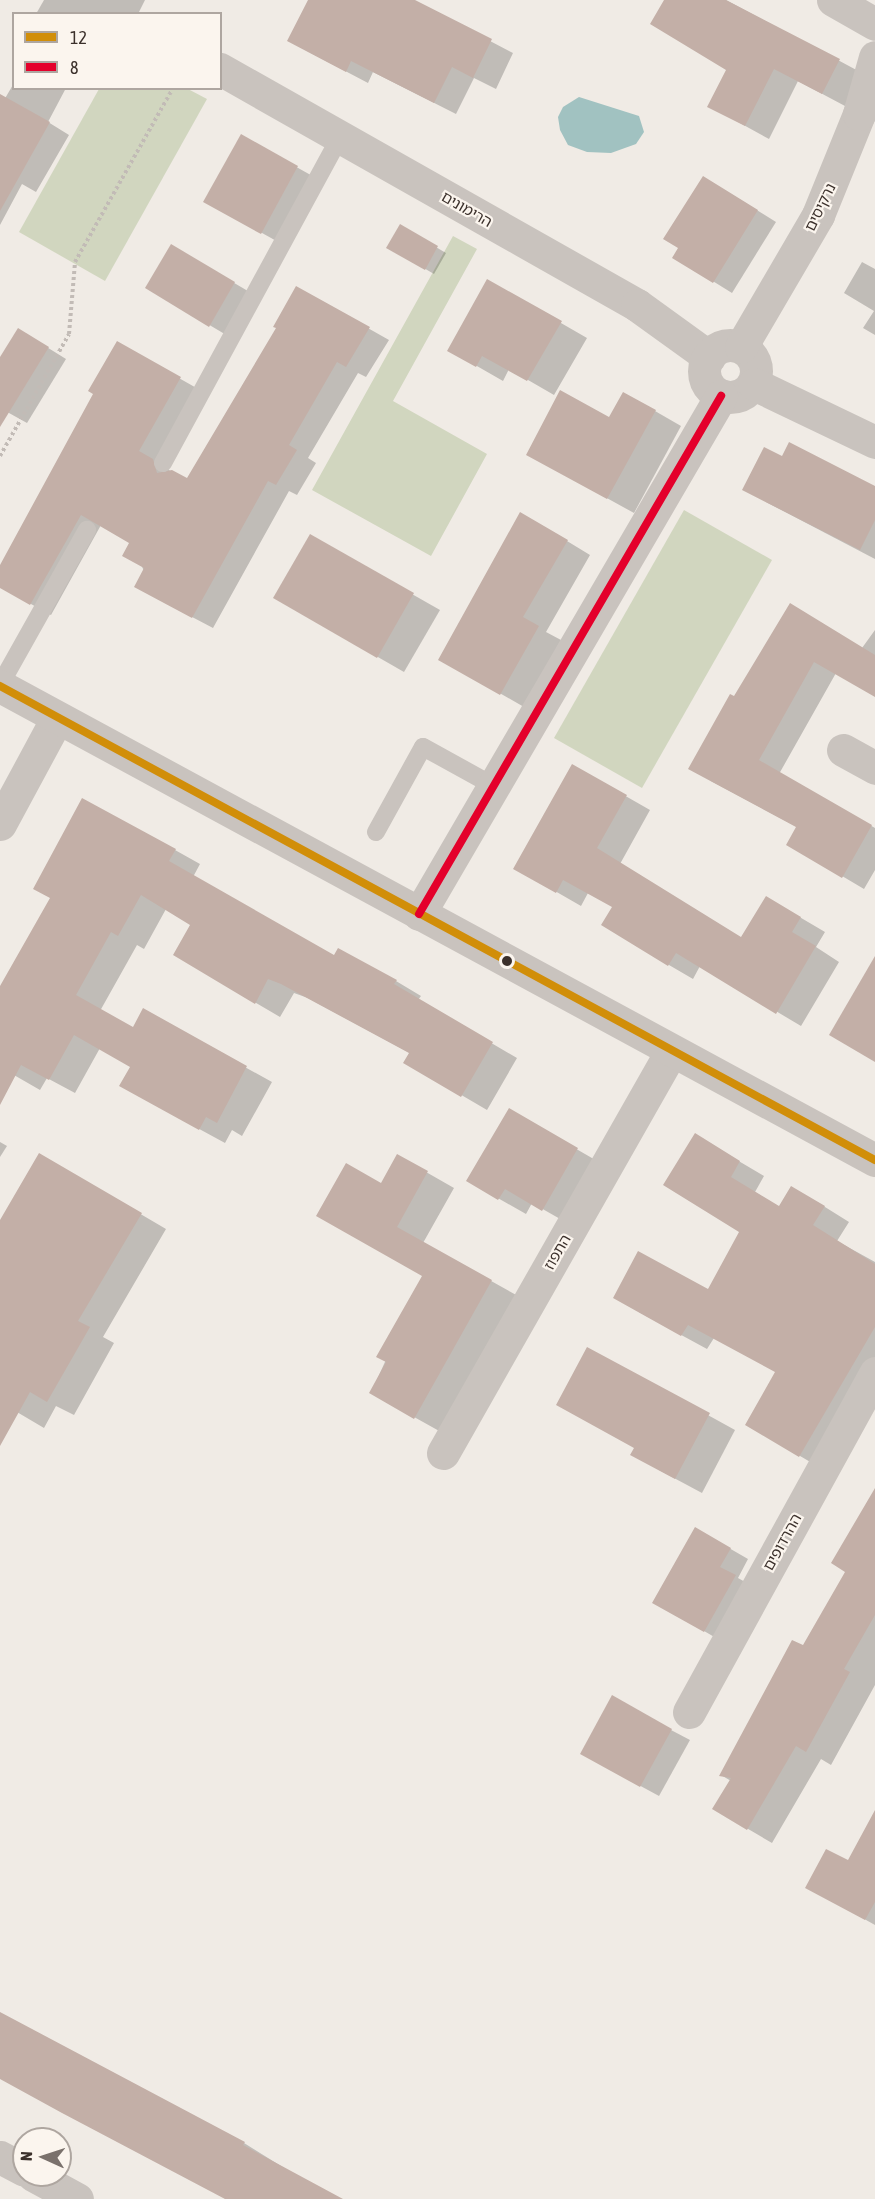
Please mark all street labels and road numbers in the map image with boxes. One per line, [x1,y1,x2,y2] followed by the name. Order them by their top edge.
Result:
[801,180,839,234] street label: נרקיסים
[438,187,496,231] street label: הרימונים
[540,1231,574,1273] street label: התפוז
[759,1510,805,1574] street label: ההרדופים

